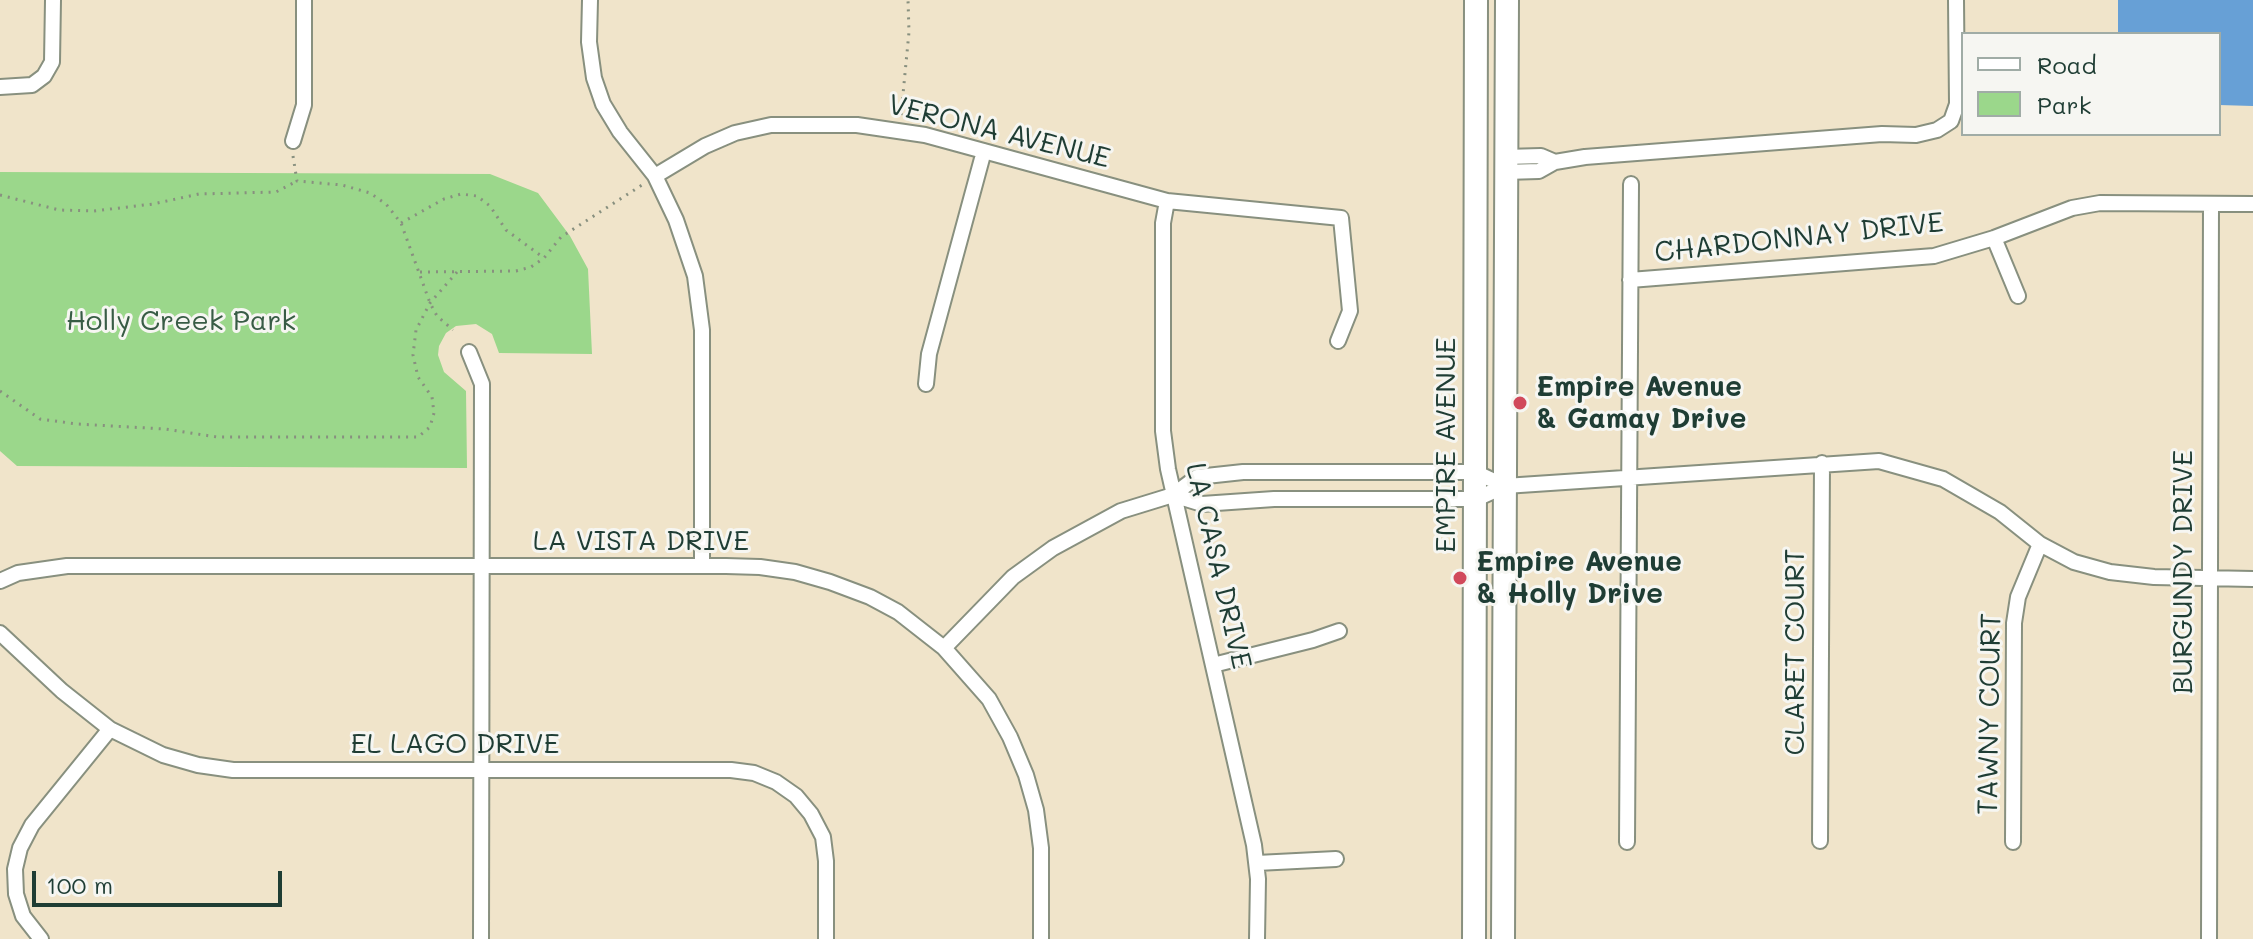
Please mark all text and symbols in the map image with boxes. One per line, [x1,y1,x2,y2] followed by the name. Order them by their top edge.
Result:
[1961,32,2221,136] legend
[2037,49,2097,80] text: Road
[884,88,1114,176] street label: VERONA AVENUE
[2037,89,2091,120] text: Park
[1653,206,1945,270] street label: CHARDONNAY DRIVE
[66,304,296,338] park label: Holly Creek Park
[1429,337,1463,553] street label: EMPIRE AVENUE
[1536,370,1746,436] place label: Empire Avenue & Gamay Drive
[1511,394,1529,412] marker: Empire Avenue & Gamay Drive
[2166,450,2200,694] street label: BURGUNDY DRIVE
[1178,460,1258,672] street label: LA CASA DRIVE
[533,524,749,558] street label: LA VISTA DRIVE
[1476,545,1682,611] place label: Empire Avenue & Holly Drive
[1778,548,1812,756] street label: CLARET COURT
[1451,569,1469,587] marker: Empire Avenue & Holly Drive
[1971,613,2009,815] street label: TAWNY COURT
[350,727,560,761] street label: EL LAGO DRIVE
[36,855,286,905] scale bar
[46,869,113,900] text: 100 m

